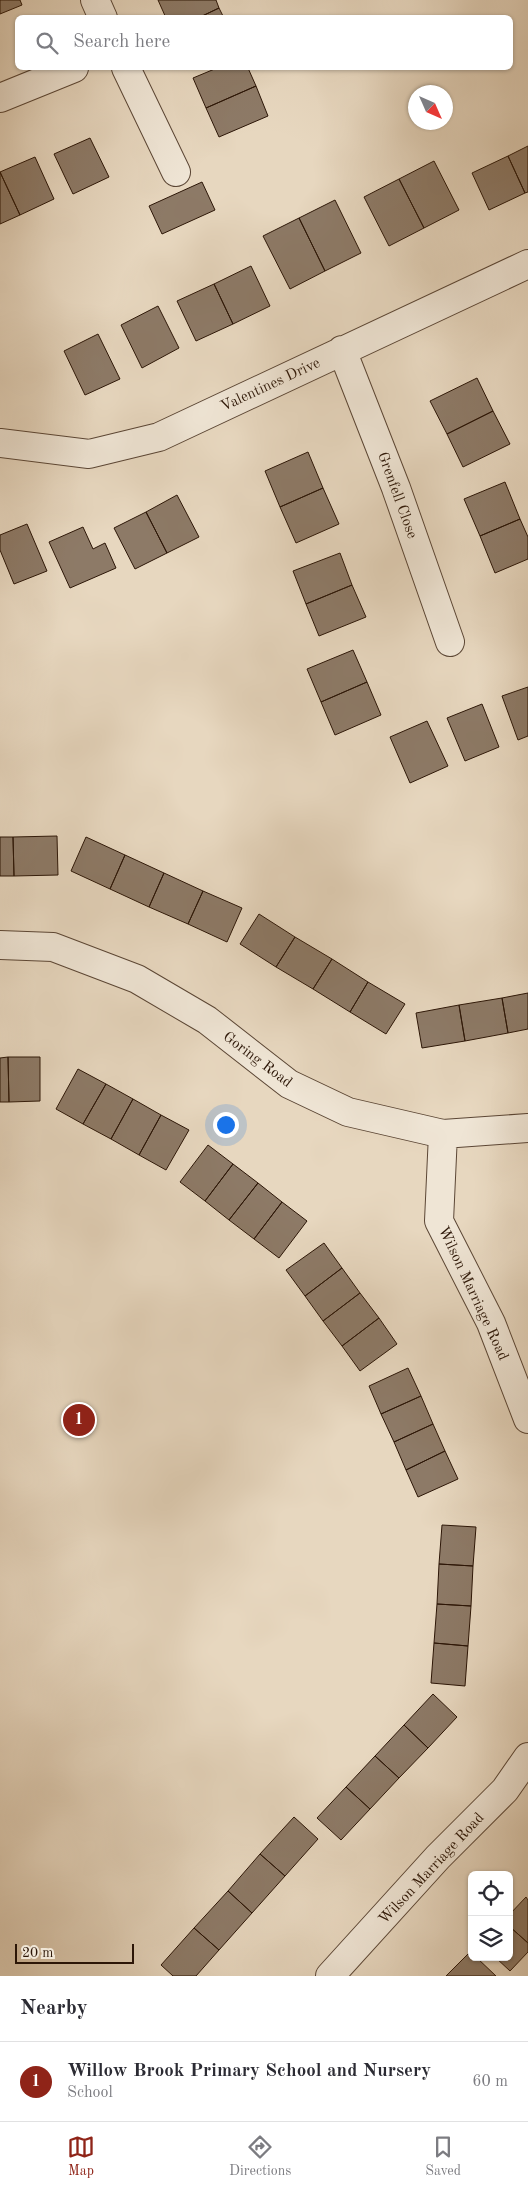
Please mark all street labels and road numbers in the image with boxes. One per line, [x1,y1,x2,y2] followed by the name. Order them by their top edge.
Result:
[219,356,323,415] street label: Valentines Drive
[374,450,419,541] street label: Grenfell Close
[220,1029,295,1091] street label: Goring Road
[435,1224,510,1363] street label: Wilson Marriage Road
[377,1810,488,1928] street label: Wilson Marriage Road

